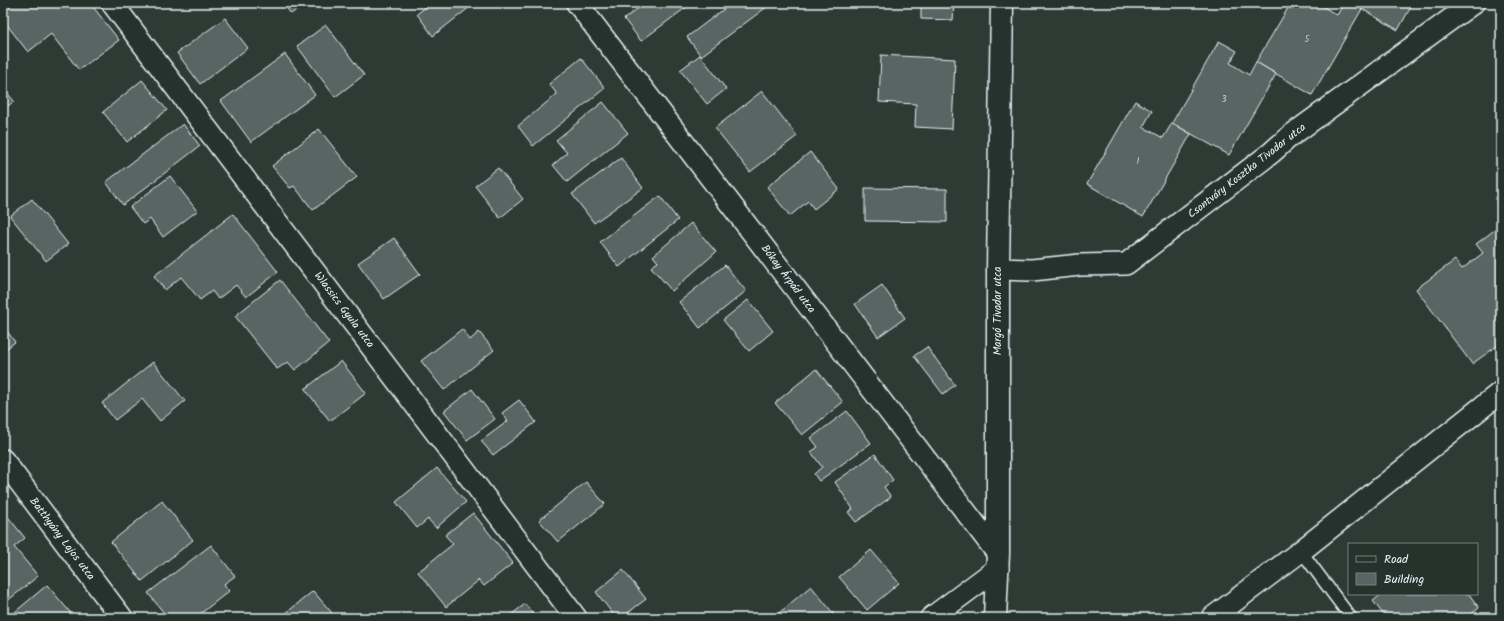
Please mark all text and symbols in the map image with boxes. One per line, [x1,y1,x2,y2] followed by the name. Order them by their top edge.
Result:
[1305,32,1311,47] house number: 5
[1221,92,1227,107] house number: 3
[1184,119,1310,223] street label: Csontváry Kosztka Tivadar utca
[1137,154,1140,169] house number: 1
[756,241,820,317] street label: Bókay Árpád utca
[989,267,1007,355] street label: Margó Tivadar utca
[309,268,379,352] street label: Wlassics Gyula utca
[25,494,99,584] street label: Batthyány Lajos utca
[1348,543,1478,595] legend
[1384,550,1409,569] text: Road
[1384,570,1424,589] text: Building

